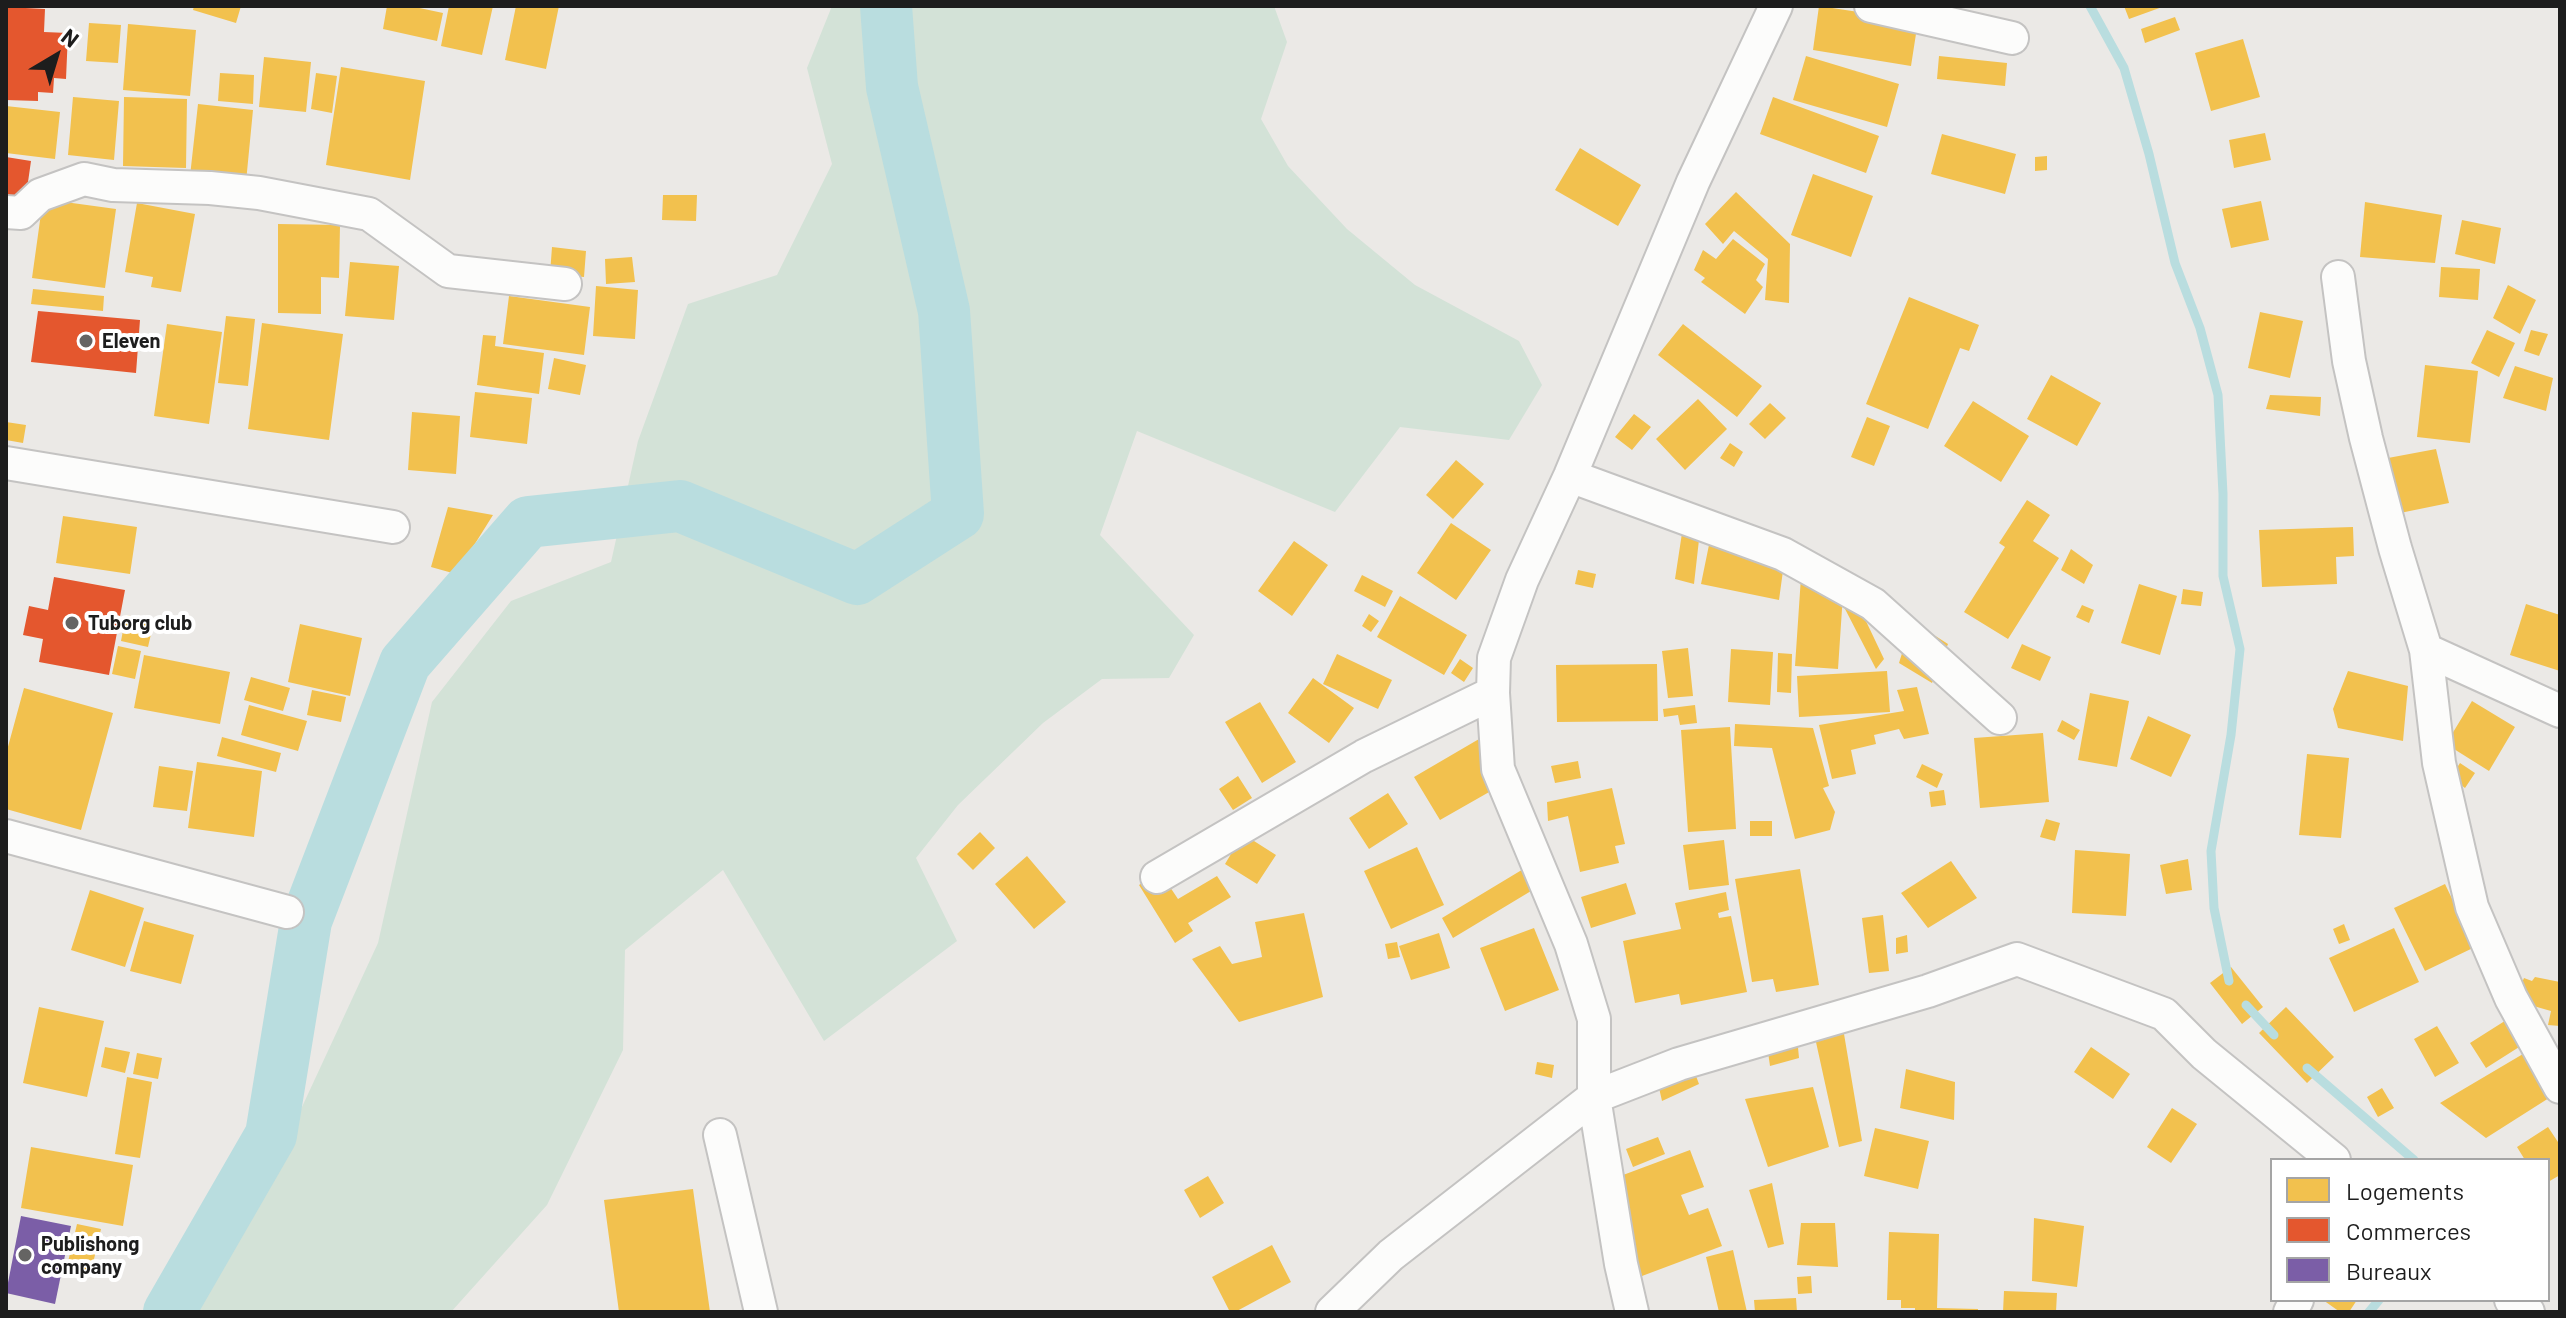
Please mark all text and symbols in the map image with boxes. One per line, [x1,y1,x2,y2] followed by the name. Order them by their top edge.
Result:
[16,16,96,96] north arrow
[57,22,85,52] text: N
[102,329,161,353] place label: Eleven
[77,332,95,350] marker: Eleven
[88,611,192,635] place label: Tuborg club
[63,614,81,632] marker: Tuborg club
[2270,1158,2550,1302] legend
[2346,1176,2464,1205] text: Logements
[2346,1216,2471,1245] text: Commerces
[41,1232,139,1279] place label: Publishong company
[16,1246,34,1264] marker: Publishong company
[2346,1256,2431,1285] text: Bureaux

